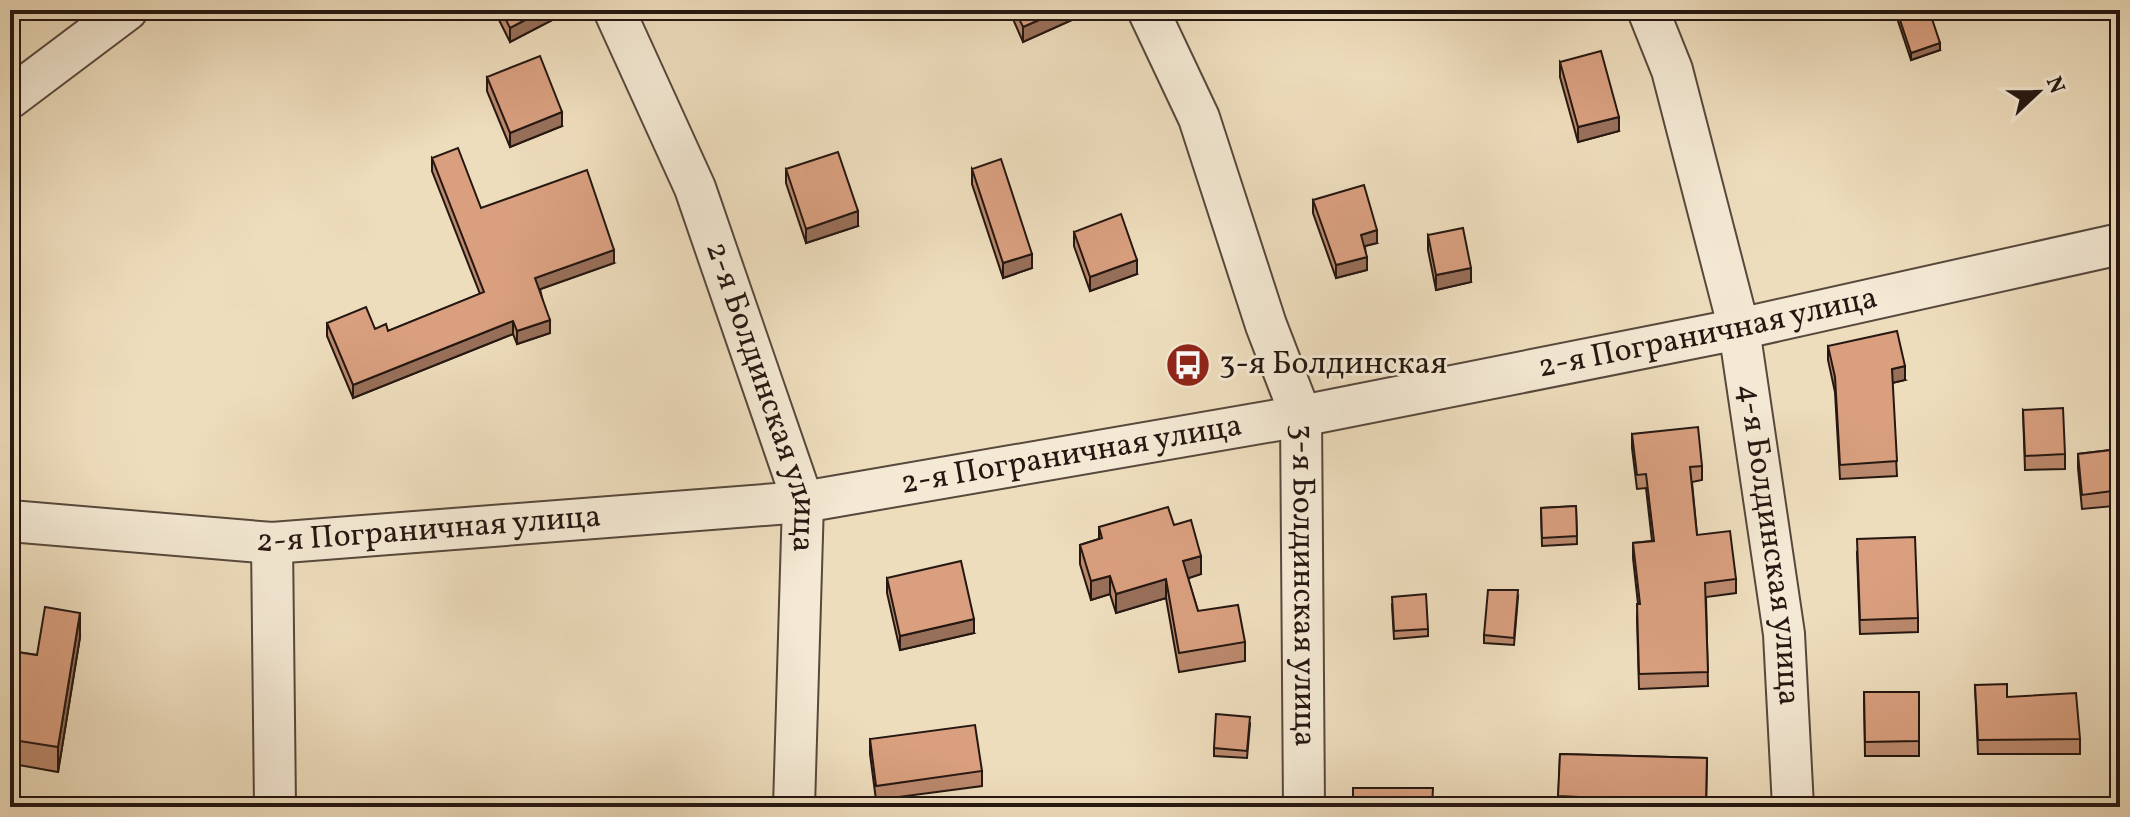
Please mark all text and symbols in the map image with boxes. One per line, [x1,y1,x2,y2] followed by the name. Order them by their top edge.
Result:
[1998,52,2078,132] north arrow
[2037,72,2072,99] text: N
[693,236,825,553] street label: 2-я Болдинская улица
[1534,277,1882,390] street label: 2-я Пограничная улица
[1164,341,1212,389] bus stop icon: 3-я Болдинская
[1219,343,1447,387] place label: 3-я Болдинская
[1725,381,1810,707] street label: 4-я Болдинская улица
[897,405,1246,507] street label: 2-я Пограничная улица
[1279,424,1326,747] street label: 3-я Болдинская улица
[254,496,603,565] street label: 2-я Пограничная улица

